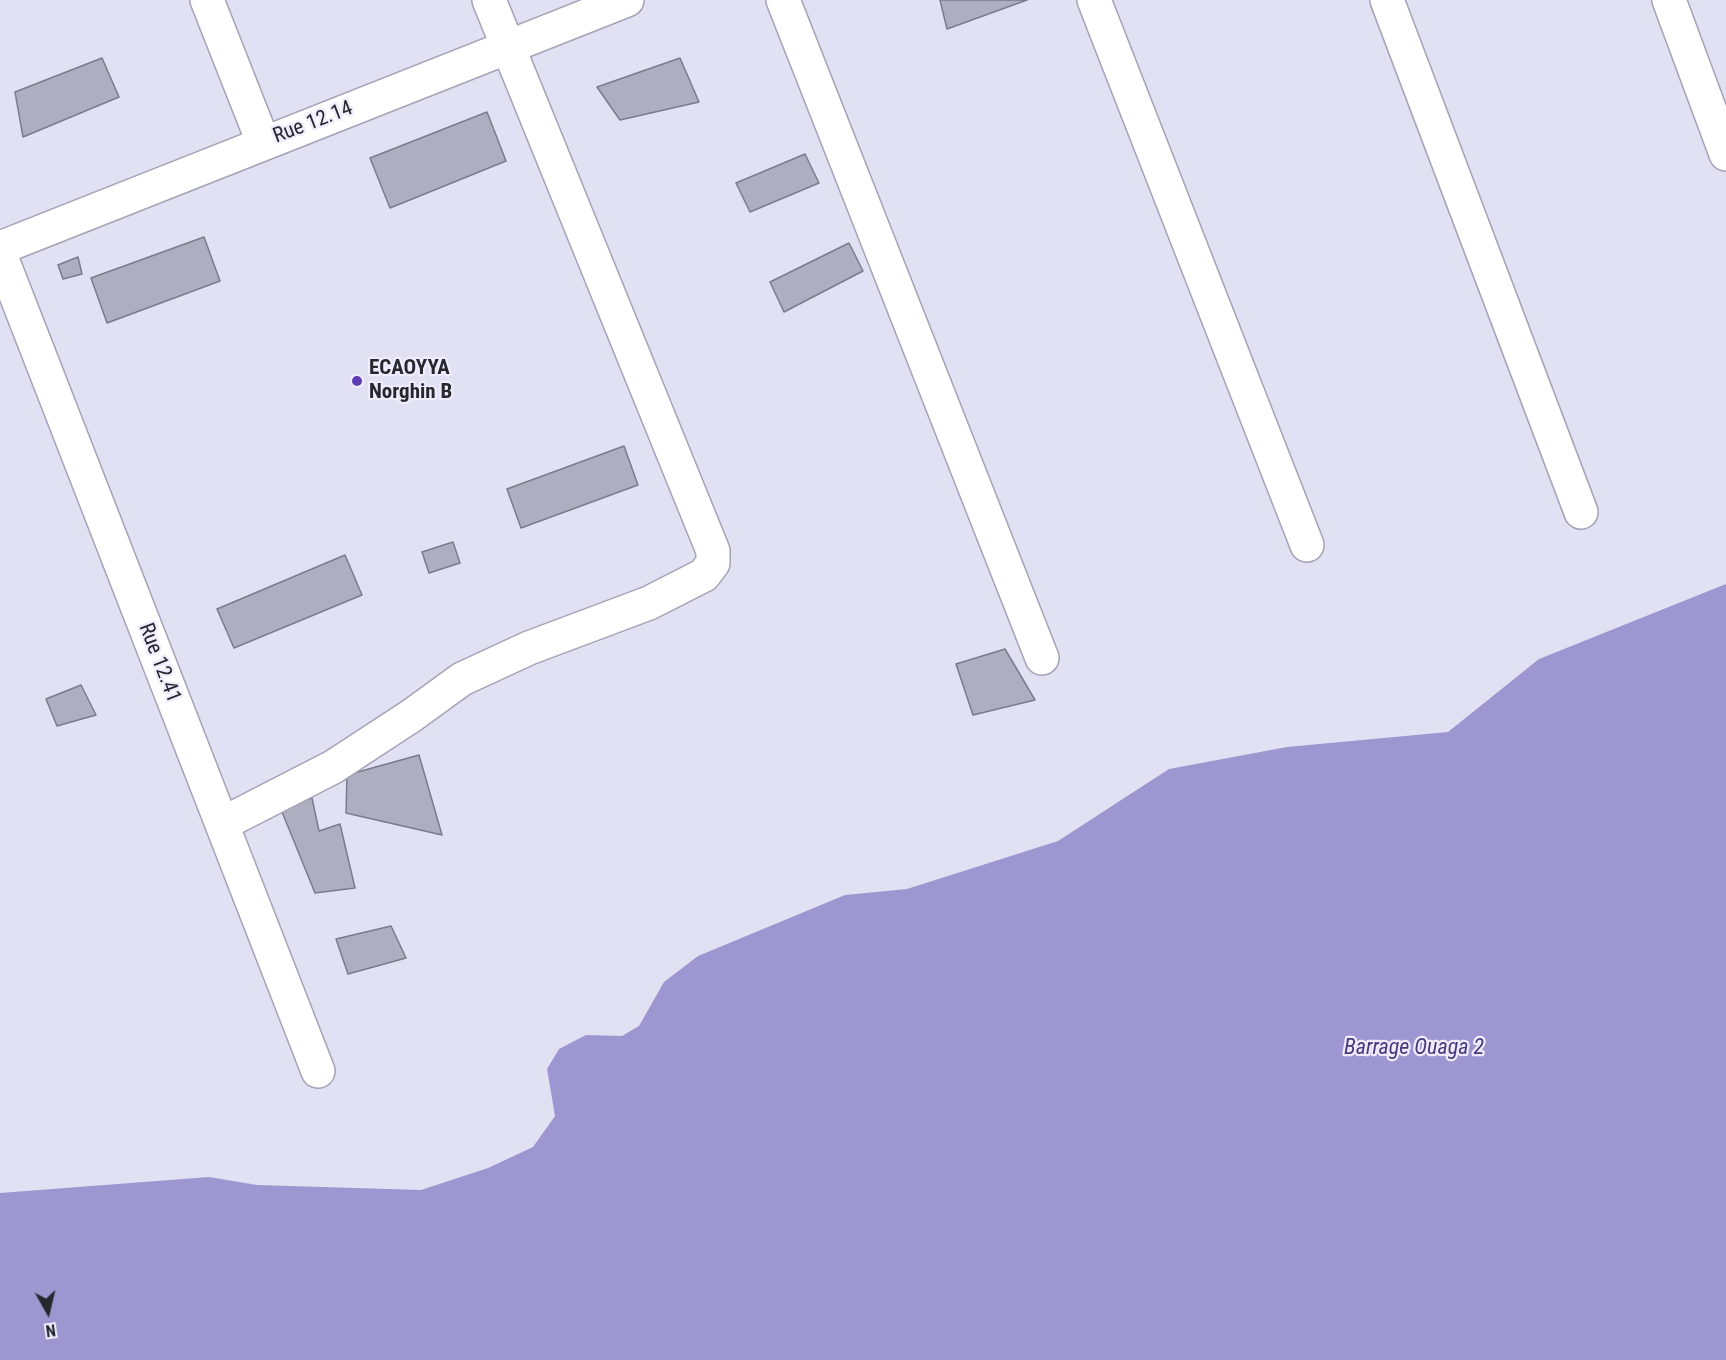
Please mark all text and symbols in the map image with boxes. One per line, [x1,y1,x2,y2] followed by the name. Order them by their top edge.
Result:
[270,96,356,150] street label: Rue 12.14
[369,356,452,406] place label: ECAOYYA Norghin B
[350,374,364,388] marker: ECAOYYA Norghin B
[132,620,186,706] street label: Rue 12.41
[1344,1035,1484,1061] water label: Barrage Ouaga 2
[18,1282,78,1342] north arrow
[44,1320,57,1340] text: N

